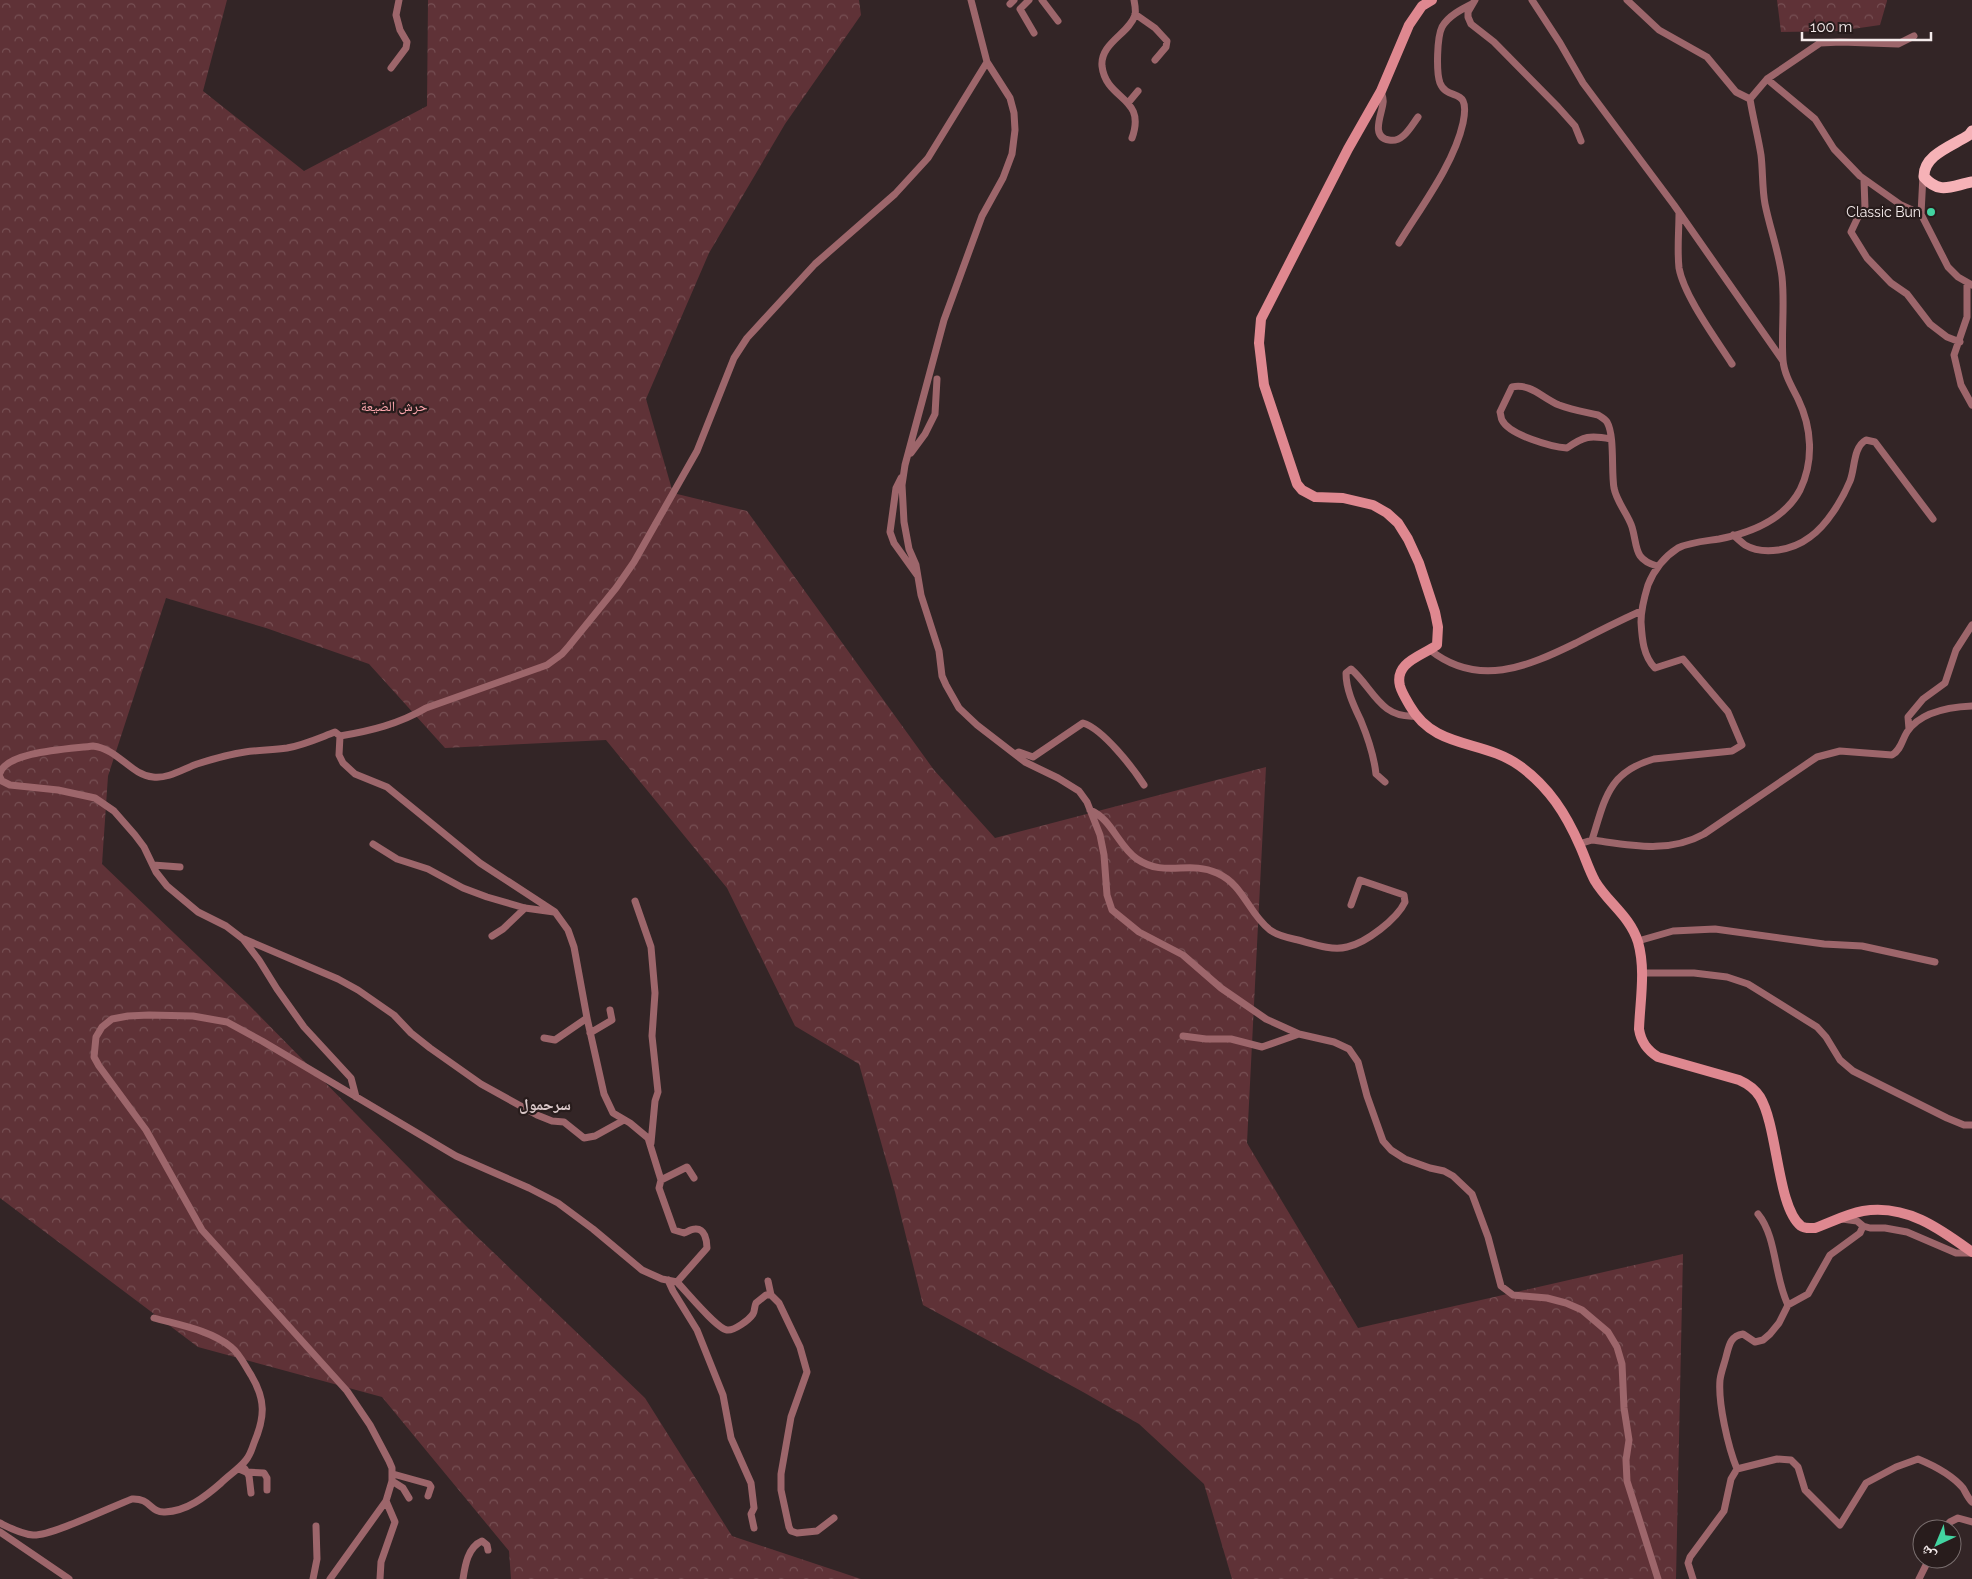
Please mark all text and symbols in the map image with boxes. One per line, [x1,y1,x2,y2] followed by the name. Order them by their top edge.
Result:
[1802,10,1931,42] scale bar
[1810,18,1852,36] text: 100 m
[1846,204,1921,220] place label: Classic Bun
[1925,206,1937,218] marker: Classic Bun
[361,398,427,415] park label: حرش الضيعة
[519,1095,571,1114] district label: سرحمول
[1912,1519,1962,1569] north arrow
[1917,1542,1940,1564] text: ش

